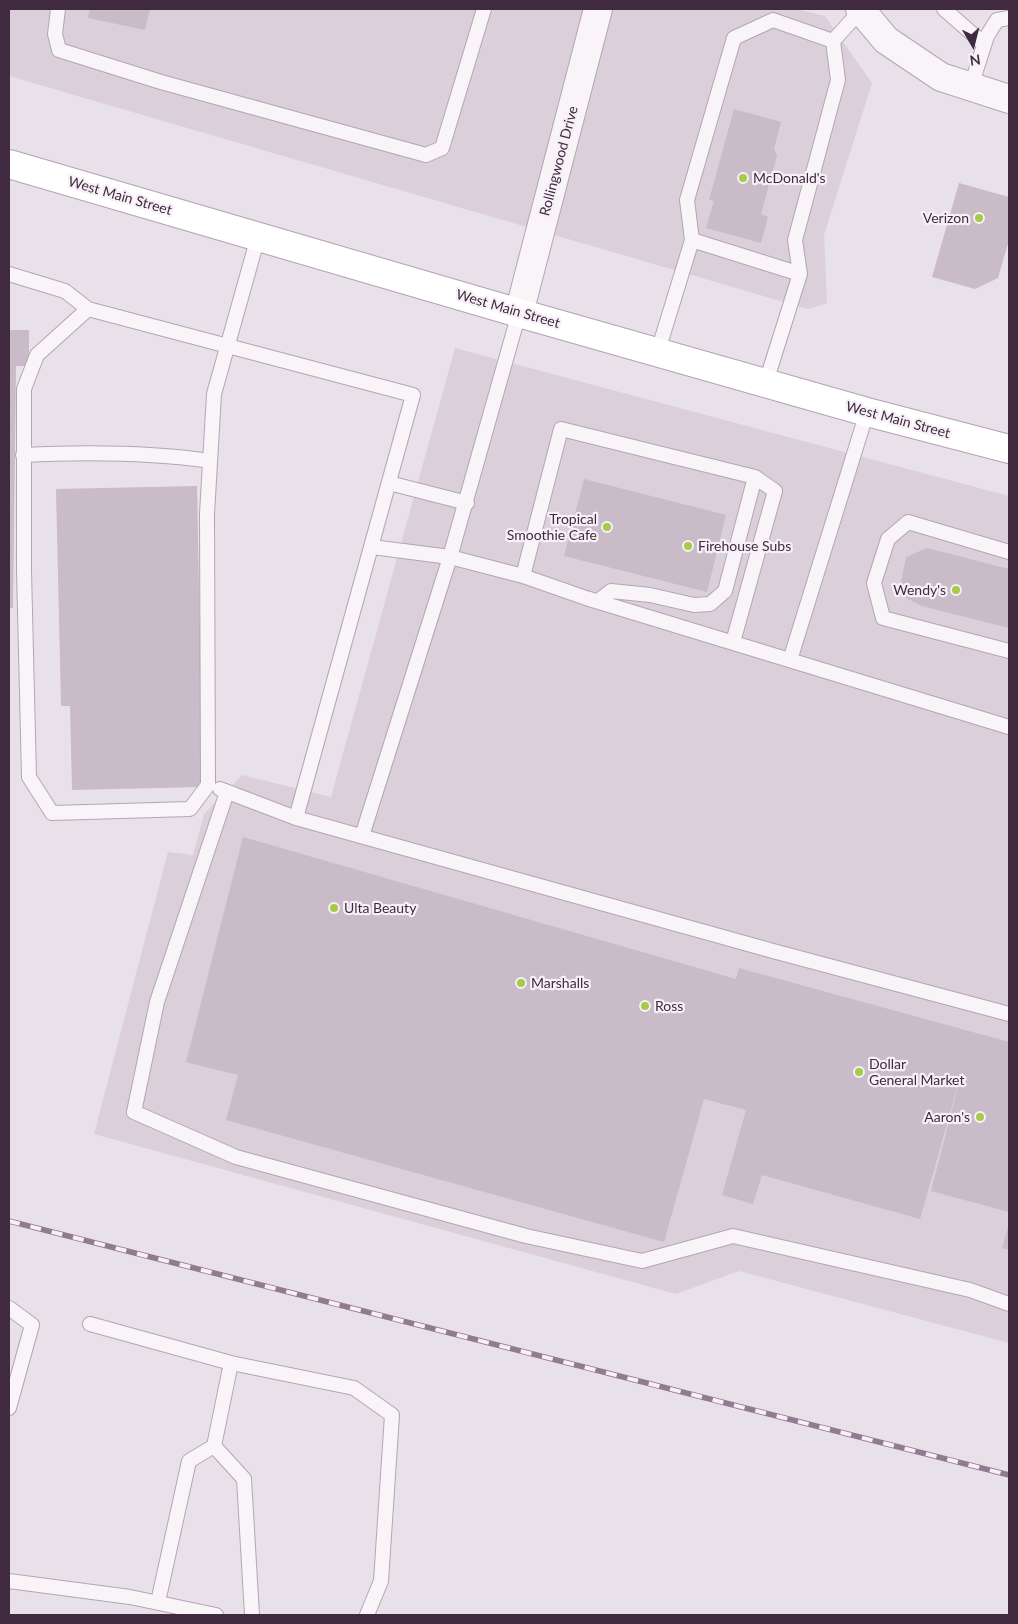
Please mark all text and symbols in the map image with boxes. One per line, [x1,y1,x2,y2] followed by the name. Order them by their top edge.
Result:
[948,20,998,70] north arrow
[969,51,982,70] text: N
[536,104,582,218] street label: Rollingwood Drive
[753,170,826,186] place label: McDonald's
[737,172,749,184] marker: McDonald's
[66,173,174,219] street label: West Main Street
[923,210,969,226] place label: Verizon
[973,212,985,224] marker: Verizon
[454,286,562,332] street label: West Main Street
[844,398,952,442] street label: West Main Street
[507,511,597,544] place label: Tropical Smoothie Cafe
[601,521,613,533] marker: Tropical Smoothie Cafe
[698,538,791,554] place label: Firehouse Subs
[682,540,694,552] marker: Firehouse Subs
[893,582,946,598] place label: Wendy's
[950,584,962,596] marker: Wendy's
[344,900,416,916] place label: Ulta Beauty
[328,902,340,914] marker: Ulta Beauty
[531,975,589,991] place label: Marshalls
[515,977,527,989] marker: Marshalls
[655,998,683,1014] place label: Ross
[639,1000,651,1012] marker: Ross
[869,1056,964,1088] place label: Dollar General Market
[853,1066,865,1078] marker: Dollar General Market
[924,1109,970,1125] place label: Aaron's
[974,1111,986,1123] marker: Aaron's

